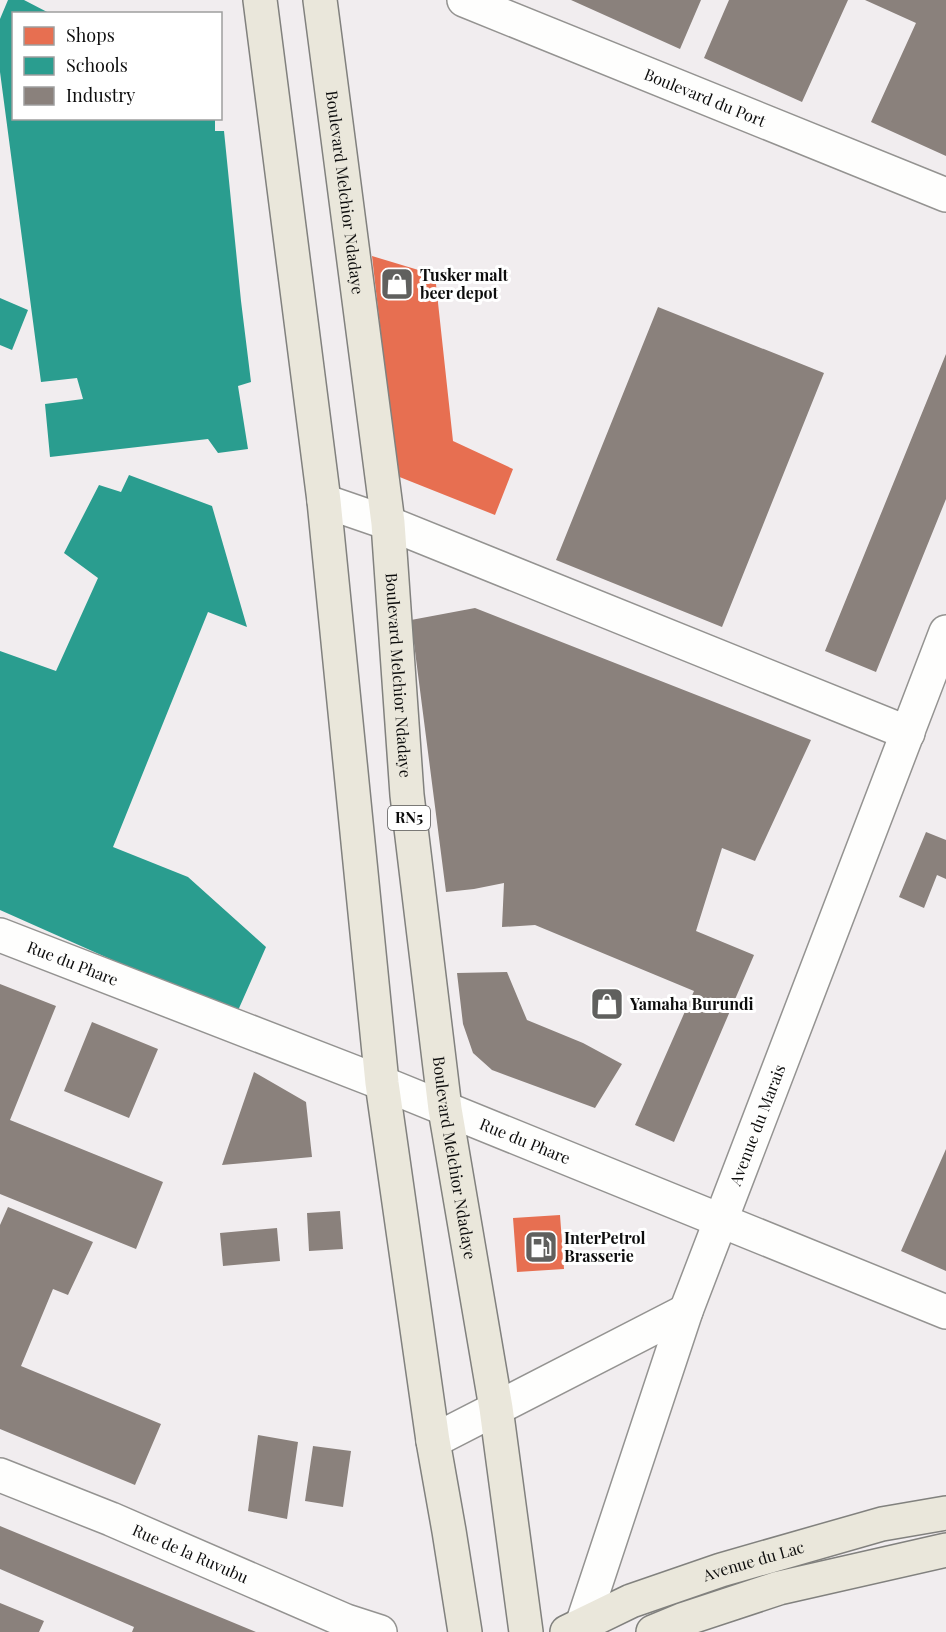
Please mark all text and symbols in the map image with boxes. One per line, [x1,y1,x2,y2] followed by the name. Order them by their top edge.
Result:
[12,12,222,120] legend
[66,23,115,47] text: Shops
[66,53,128,77] text: Schools
[641,63,770,131] street label: Boulevard du Port
[66,83,135,107] text: Industry
[322,89,369,296] street label: Boulevard Melchior Ndadaye
[420,264,509,303] place label: Tusker malt beer depot
[379,266,415,302] shop icon: Tusker malt beer depot
[381,572,417,778] street label: Boulevard Melchior Ndadaye
[388,806,430,830] road number: RN5
[24,936,121,990] street label: Rue du Phare
[589,986,625,1022] shop icon: Yamaha Burundi
[629,993,754,1014] place label: Yamaha Burundi
[429,1055,481,1261] street label: Boulevard Melchior Ndadaye
[724,1061,790,1189] street label: Avenue du Marais
[477,1113,574,1168] street label: Rue du Phare
[564,1227,645,1266] place label: InterPetrol Brasserie
[523,1229,559,1265] fuel station icon: InterPetrol Brasserie
[130,1519,252,1587] street label: Rue de la Ruvubu
[699,1536,807,1586] street label: Avenue du Lac

